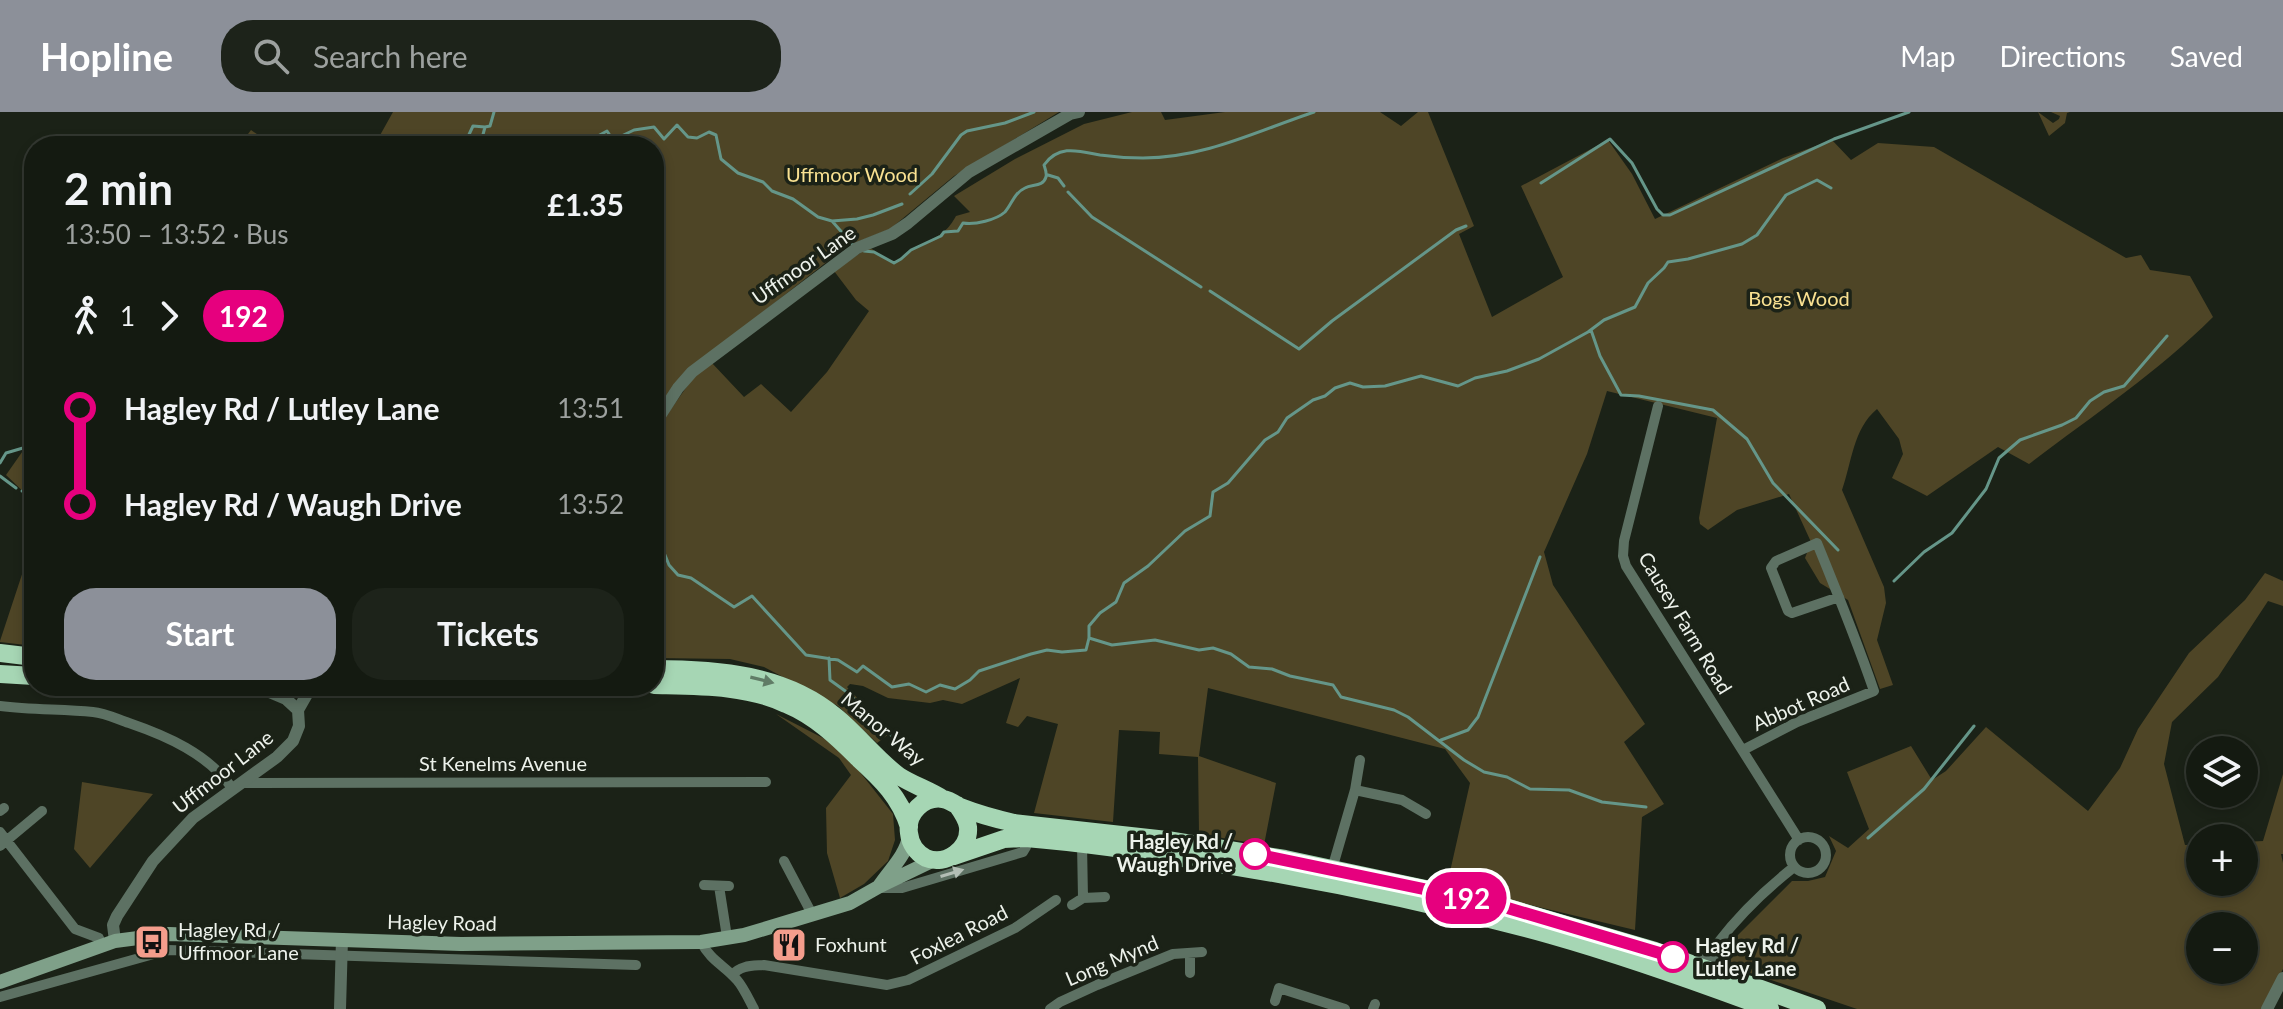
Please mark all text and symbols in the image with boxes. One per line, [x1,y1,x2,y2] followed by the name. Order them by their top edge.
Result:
[221,20,781,92] search box
[40,33,173,79] text: Hopline
[249,34,293,78] icon: search
[313,38,468,74] text: Search here
[1900,39,1955,73] text: Map
[1999,39,2126,73] text: Directions
[2170,39,2243,73] text: Saved
[64,162,173,214] text: 2 min
[786,162,918,186] park label: Uffmoor Wood
[547,186,624,222] text: £1.35
[64,218,288,250] text: 13:50 – 13:52 · Bus
[747,220,860,309] street label: Uffmoor Lane
[1748,286,1850,310] park label: Bogs Wood
[64,294,108,338] icon: walk
[147,294,191,338] icon: forward
[219,299,268,333] text: 192
[120,300,135,332] text: 1
[124,390,439,426] text: Hagley Rd / Lutley Lane
[557,392,624,424] text: 13:51
[124,486,462,522] text: Hagley Rd / Waugh Drive
[557,488,624,520] text: 13:52
[1634,547,1738,698] street label: Causey Farm Road
[64,588,336,680] button: Start
[352,588,624,680] button: Tickets
[1748,671,1853,735] street label: Abbot Road
[750,675,775,687] one-way arrow
[837,686,931,771] street label: Manor Way
[167,725,277,818] street label: Uffmoor Lane
[2186,736,2258,984] map controls
[2186,736,2258,808] button: layers
[419,751,587,775] street label: St Kenelms Avenue
[2186,824,2258,896] button: +
[1117,829,1233,876] place label: Hagley Rd / Waugh Drive
[1240,839,1270,869] marker: Hagley Rd / Waugh Drive
[941,866,965,879] one-way arrow
[1420,872,1512,924] line badge: 192
[1442,881,1490,915] text: 192
[906,899,1011,969] street label: Foxlea Road
[387,909,497,935] street label: Hagley Road
[2186,912,2258,984] button: −
[178,917,299,964] place label: Hagley Rd / Uffmoor Lane
[133,923,171,961] bus stop icon: Hagley Rd / Uffmoor Lane
[770,926,808,964] restaurant icon: Foxhunt
[1062,930,1162,990] street label: Long Mynd
[815,932,887,956] place label: Foxhunt
[1695,933,1799,980] place label: Hagley Rd / Lutley Lane
[1658,942,1688,972] marker: Hagley Rd / Lutley Lane

